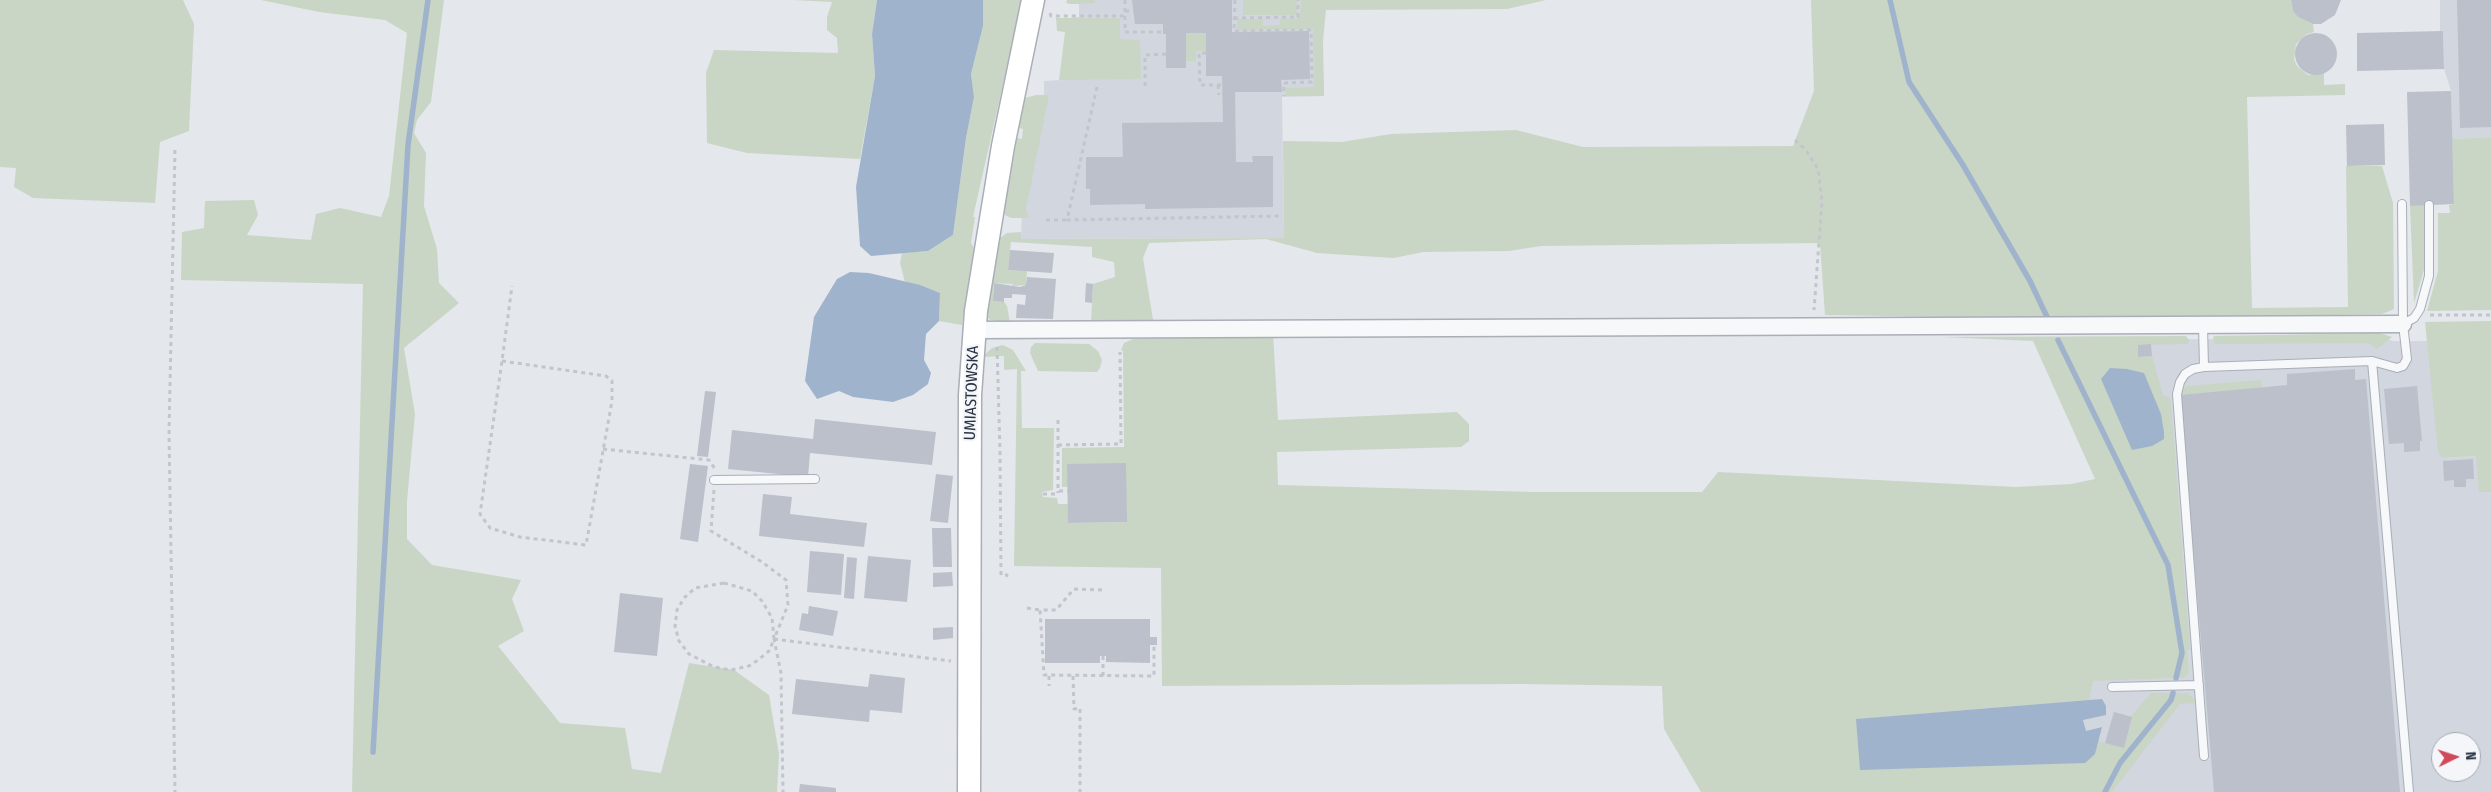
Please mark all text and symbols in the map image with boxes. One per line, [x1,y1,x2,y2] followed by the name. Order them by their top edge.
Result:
[961,345,983,441] street label: UMIASTOWSKA
[2431,732,2481,782] north arrow
[2462,751,2479,761] text: N

